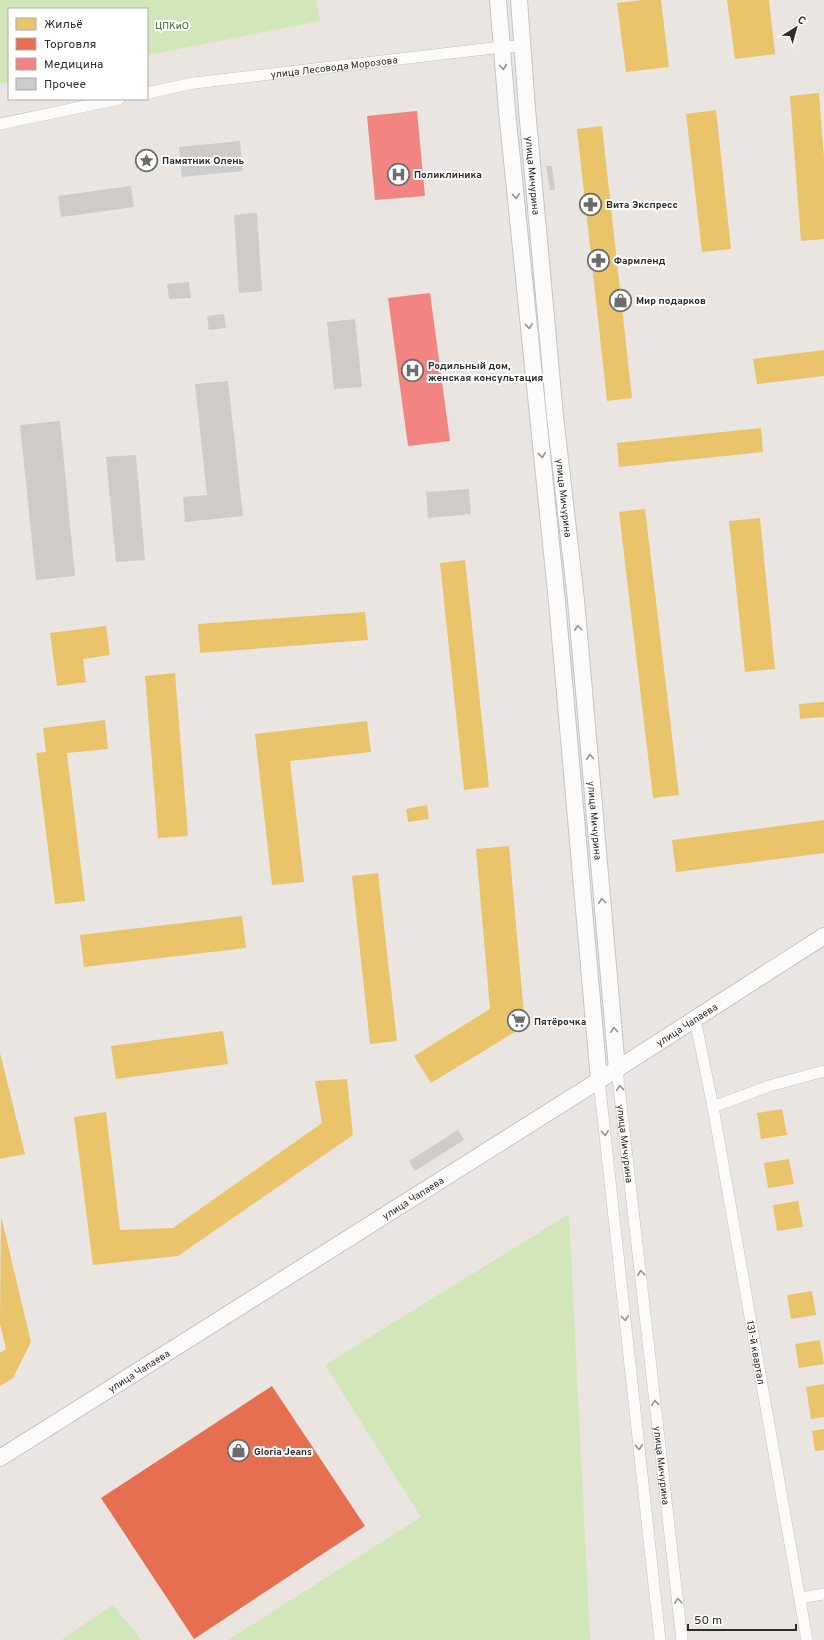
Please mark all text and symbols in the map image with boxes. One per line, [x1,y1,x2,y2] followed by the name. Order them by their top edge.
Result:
[8,8,148,100] legend
[776,8,816,48] north arrow
[794,13,808,29] text: С
[44,17,83,33] text: Жильё
[155,20,189,33] park label: ЦПКиО
[44,37,96,53] text: Торговля
[270,54,398,82] street label: улица Лесовода Морозова
[44,57,103,73] text: Медицина
[499,64,508,70] one-way arrow
[44,77,86,93] text: Прочее
[521,136,542,216] street label: улица Мичурина
[134,147,160,173] place icon: Памятник Олень
[162,155,245,168] place label: Памятник Олень
[386,161,412,187] hospital icon: Поликлиника
[414,169,482,182] place label: Поликлиника
[577,191,603,217] pharmacy icon: Вита Экспресс
[511,193,520,199] one-way arrow
[606,199,678,212] place label: Вита Экспресс
[585,247,611,273] pharmacy icon: Фармленд
[614,255,666,268] place label: Фармленд
[608,287,634,313] shop icon: Мир подарков
[636,295,706,308] place label: Мир подарков
[524,322,533,329] one-way arrow
[400,358,426,384] hospital icon: Родильный дом, женская консультация
[428,360,543,385] place label: Родильный дом, женская консультация
[538,452,547,458] one-way arrow
[552,458,574,538] street label: улица Мичурина
[574,625,583,631] one-way arrow
[585,754,594,760] one-way arrow
[584,781,604,861] street label: улица Мичурина
[598,898,607,904] one-way arrow
[654,1001,721,1050] street label: улица Чапаева
[505,1008,531,1034] supermarket icon: Пятёрочка
[534,1016,586,1029] place label: Пятёрочка
[610,1027,619,1033] one-way arrow
[615,1085,624,1092] one-way arrow
[613,1104,635,1184] street label: улица Мичурина
[600,1130,609,1136] one-way arrow
[380,1175,447,1223] street label: улица Чапаева
[636,1270,645,1276] one-way arrow
[620,1315,629,1321] one-way arrow
[743,1320,767,1386] street label: 131-й квартал
[106,1347,173,1396] street label: улица Чапаева
[651,1399,660,1406] one-way arrow
[650,1426,672,1506] street label: улица Мичурина
[225,1438,251,1464] shop icon: Gloria Jeans
[634,1444,643,1450] one-way arrow
[254,1446,312,1459] place label: Gloria Jeans
[673,1598,682,1604] one-way arrow
[688,1606,796,1632] scale bar
[694,1613,722,1629] text: 50 m

